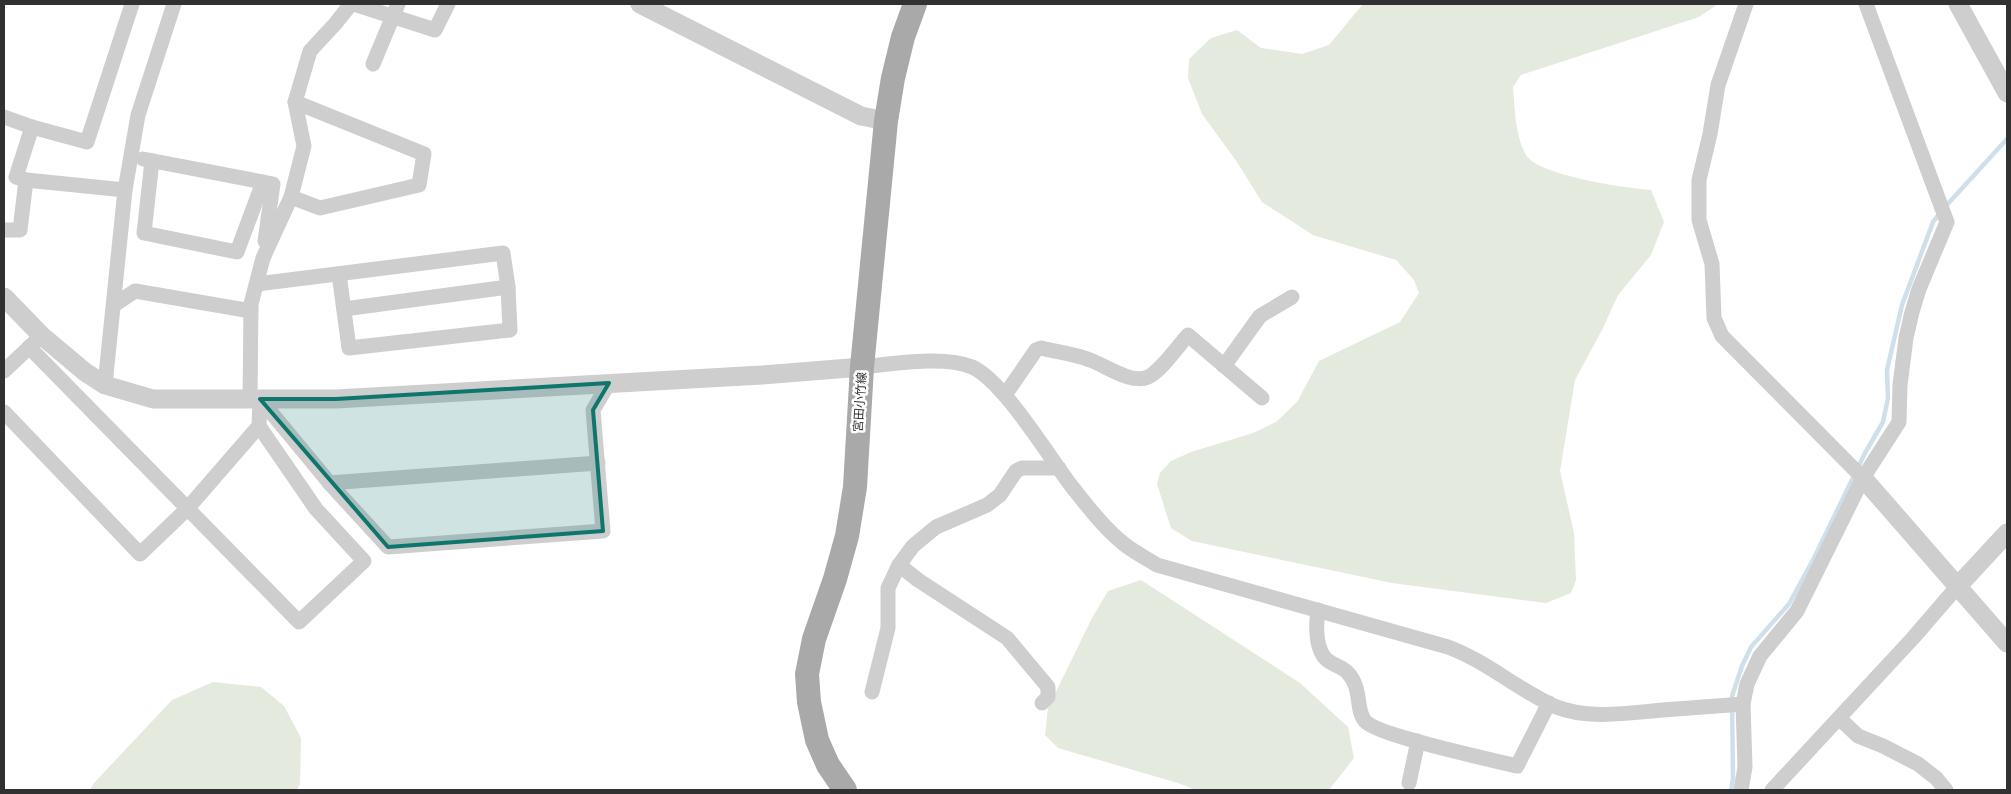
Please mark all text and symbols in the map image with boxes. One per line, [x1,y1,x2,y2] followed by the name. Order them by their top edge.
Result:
[851,372,869,432] street label: 宮田小竹線

